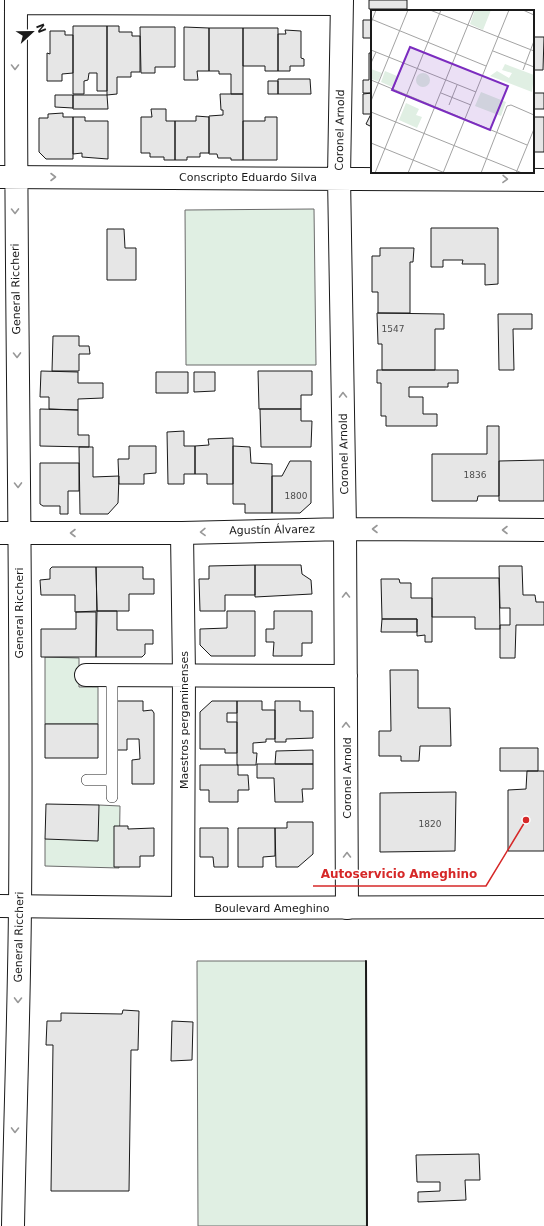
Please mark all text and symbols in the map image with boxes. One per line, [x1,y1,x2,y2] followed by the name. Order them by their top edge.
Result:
[371,10,534,173] inset map
[12,12,52,52] north arrow
[33,22,49,35] text: N
[11,64,19,70] one-way arrow
[333,89,347,171] street label: Coronel Arnold
[179,171,317,184] street label: Conscripto Eduardo Silva
[50,173,56,181] one-way arrow
[502,175,508,183] one-way arrow
[11,208,19,214] one-way arrow
[9,243,23,335] street label: General Riccheri
[382,324,404,334] house number: 1547
[13,352,21,358] one-way arrow
[339,392,347,398] one-way arrow
[337,413,351,495] street label: Coronel Arnold
[464,470,487,480] house number: 1836
[14,482,22,488] one-way arrow
[285,491,308,501] house number: 1800
[229,523,315,537] street label: Agustín Álvarez
[372,525,378,533] one-way arrow
[502,526,508,534] one-way arrow
[200,528,206,536] one-way arrow
[70,529,76,537] one-way arrow
[13,568,26,658] street label: General Riccheri
[342,592,350,598] one-way arrow
[178,651,191,789] street label: Maestros pergaminenses
[342,722,350,728] one-way arrow
[341,737,354,819] street label: Coronel Arnold
[419,819,442,829] house number: 1820
[343,852,351,858] one-way arrow
[313,862,486,886] callout: Autoservicio Ameghino
[321,867,477,881] text: Autoservicio Ameghino
[12,891,26,983] street label: General Riccheri
[215,902,330,915] street label: Boulevard Ameghino
[14,997,22,1003] one-way arrow
[11,1127,19,1133] one-way arrow

